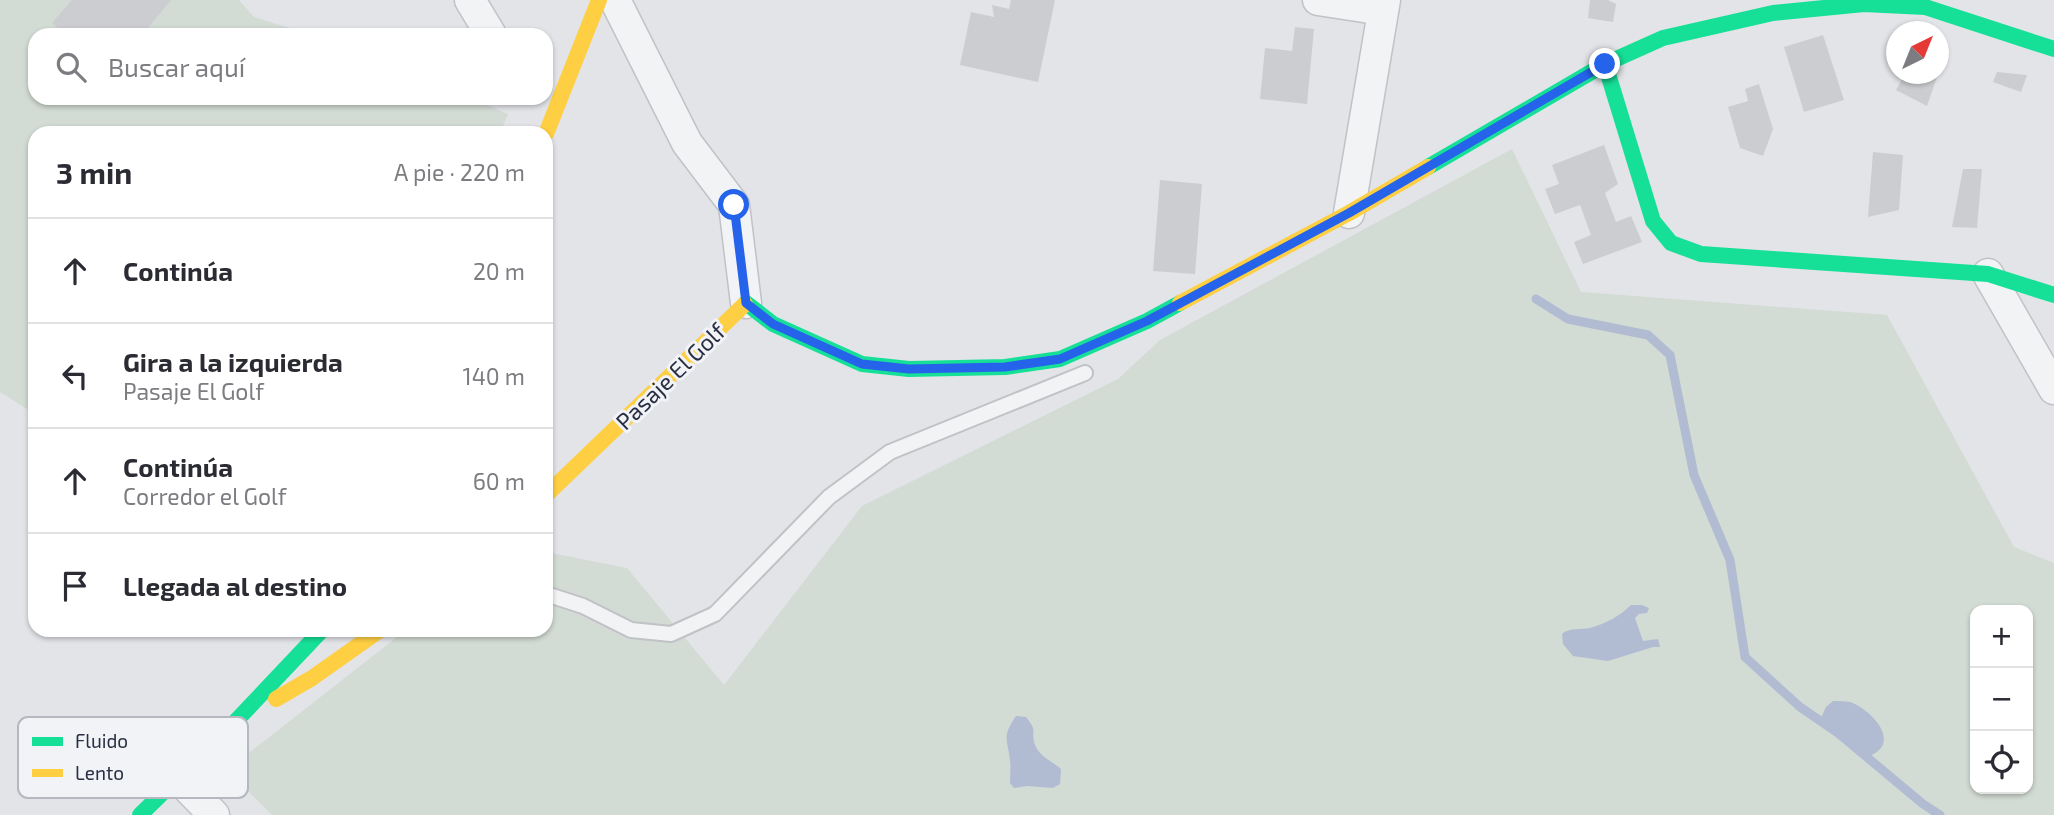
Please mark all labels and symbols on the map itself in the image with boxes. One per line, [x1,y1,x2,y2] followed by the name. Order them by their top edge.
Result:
[1886,21,1949,84] north arrow
[1589,48,1620,79] route end
[718,189,749,220] route start
[610,316,731,435] street label: Pasaje El Golf
[18,717,248,798] legend
[75,729,128,752] text: Fluido
[75,761,124,784] text: Lento

